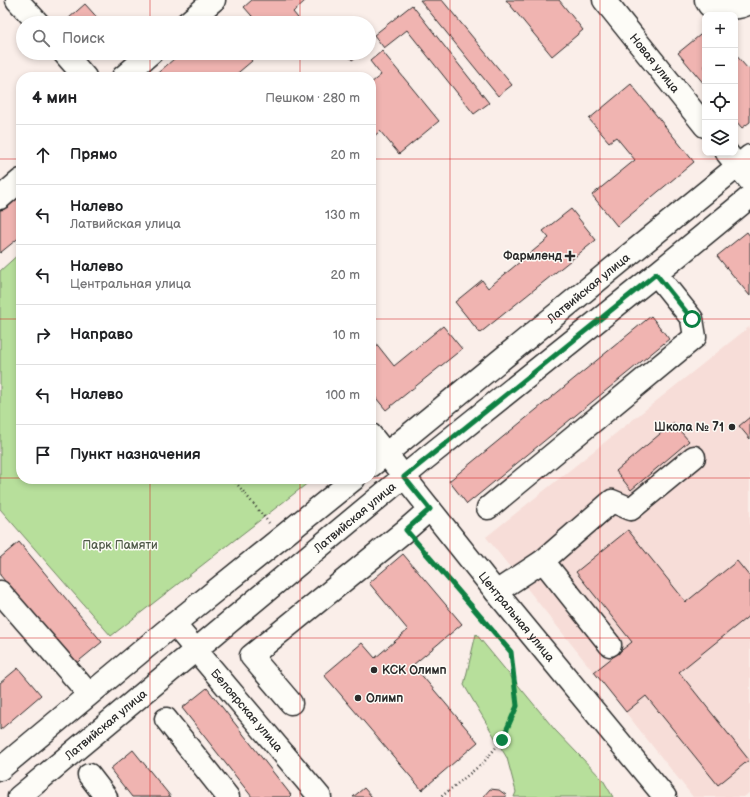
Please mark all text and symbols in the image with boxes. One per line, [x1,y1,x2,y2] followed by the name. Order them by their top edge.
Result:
[702,12,738,156] map controls
[702,12,738,48] button: +
[16,16,376,60] search box
[30,27,52,49] icon: search
[62,29,105,48] text: Поиск
[626,31,683,96] street label: Новая улица
[702,48,738,84] button: −
[702,84,738,120] button: locate
[32,88,77,108] text: 4 мин
[265,90,360,106] text: Пешком · 280 m
[702,120,738,156] button: layers
[32,144,54,166] icon: ahead
[70,145,117,164] text: Прямо
[330,147,360,163] text: 20 m
[70,197,123,216] text: Налево
[32,204,54,226] icon: left
[325,207,360,223] text: 130 m
[70,216,181,232] text: Латвийская улица
[503,249,563,264] place label: Фармленд
[544,250,633,327] street label: Латвийская улица
[565,251,575,261] marker: Фармленд
[70,257,123,276] text: Налево
[32,264,54,286] icon: left
[330,267,360,283] text: 20 m
[70,276,191,292] text: Центральная улица
[683,310,701,328] route start
[32,324,54,346] icon: right
[70,325,133,344] text: Направо
[333,327,360,343] text: 10 m
[32,384,54,406] icon: left
[70,385,123,404] text: Налево
[325,387,360,403] text: 100 m
[654,420,724,435] place label: Школа № 71
[727,422,737,432] marker: Школа № 71
[32,444,54,466] icon: arrive
[70,445,201,464] text: Пункт назначения
[310,479,399,557] street label: Латвийская улица
[82,538,158,553] park label: Парк Памяти
[475,569,558,665] street label: Центральная улица
[382,663,447,678] place label: КСК Олимп
[369,665,379,675] marker: КСК Олимп
[207,666,286,755] street label: Белоярская улица
[61,687,150,764] street label: Латвийская улица
[366,691,403,706] place label: Олимп
[353,693,363,703] marker: Олимп
[493,731,511,749] route end

